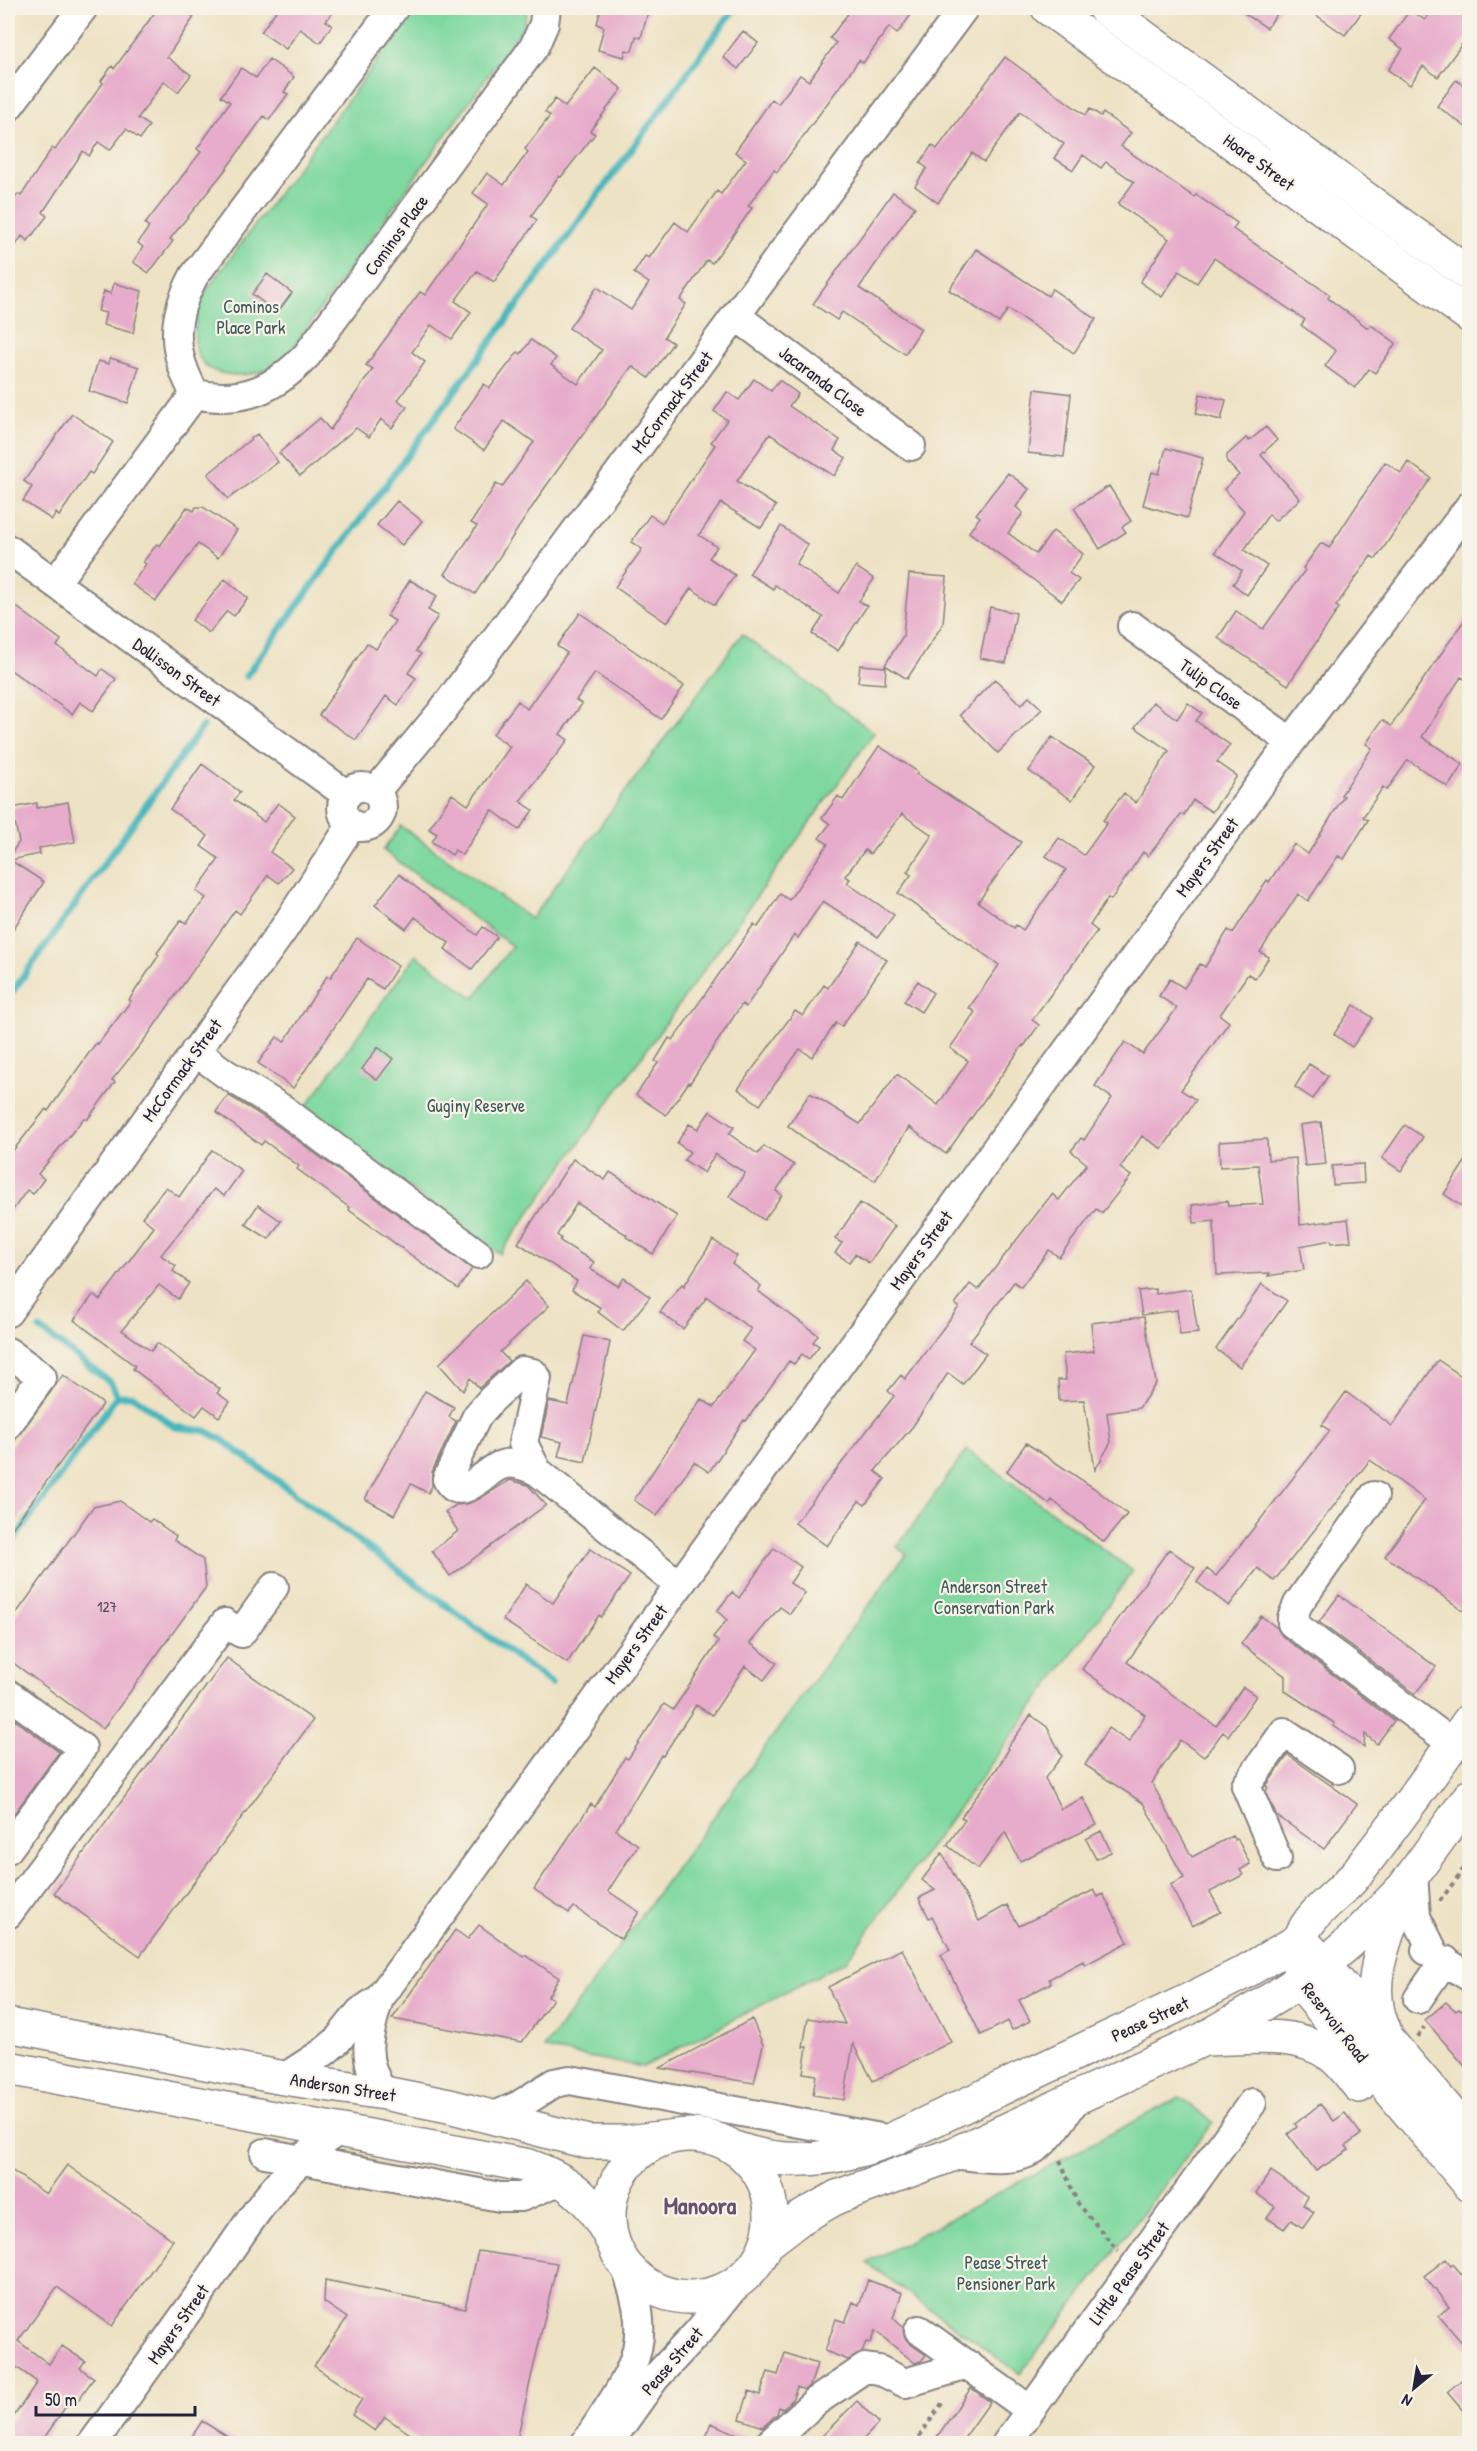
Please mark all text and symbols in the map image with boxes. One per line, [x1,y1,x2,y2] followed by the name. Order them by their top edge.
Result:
[1218,128,1301,197] street label: Hoare Street
[358,189,434,281] street label: Cominos Place
[217,294,286,340] park label: Cominos Place Park
[774,340,872,422] street label: Jacaranda Close
[625,345,719,458] street label: McCormack Street
[128,632,227,713] street label: Dollisson Street
[1174,653,1248,715] street label: Tulip Close
[1170,812,1245,902] street label: Mayers Street
[136,1013,228,1127] street label: McCormack Street
[427,1093,525,1118] park label: Guginy Reserve
[884,1205,959,1295] street label: Mayers Street
[934,1574,1055,1620] park label: Anderson Street Conservation Park
[97,1596,117,1617] house number: 127
[599,1599,674,1689] street label: Mayers Street
[1296,1977,1374,2067] street label: Reservoir Road
[1107,1990,1194,2048] street label: Pease Street
[288,2066,398,2108] street label: Anderson Street
[664,2189,737,2221] district label: Manoora
[1083,2216,1176,2330] street label: Little Pease Street
[957,2250,1056,2296] park label: Pease Street Pensioner Park
[141,2278,215,2369] street label: Mayers Street
[635,2321,709,2401] street label: Pease Street
[1384,2358,1444,2418] north arrow
[36,2379,195,2417] scale bar
[45,2387,77,2412] text: 50 m
[1397,2389,1416,2413] text: N

